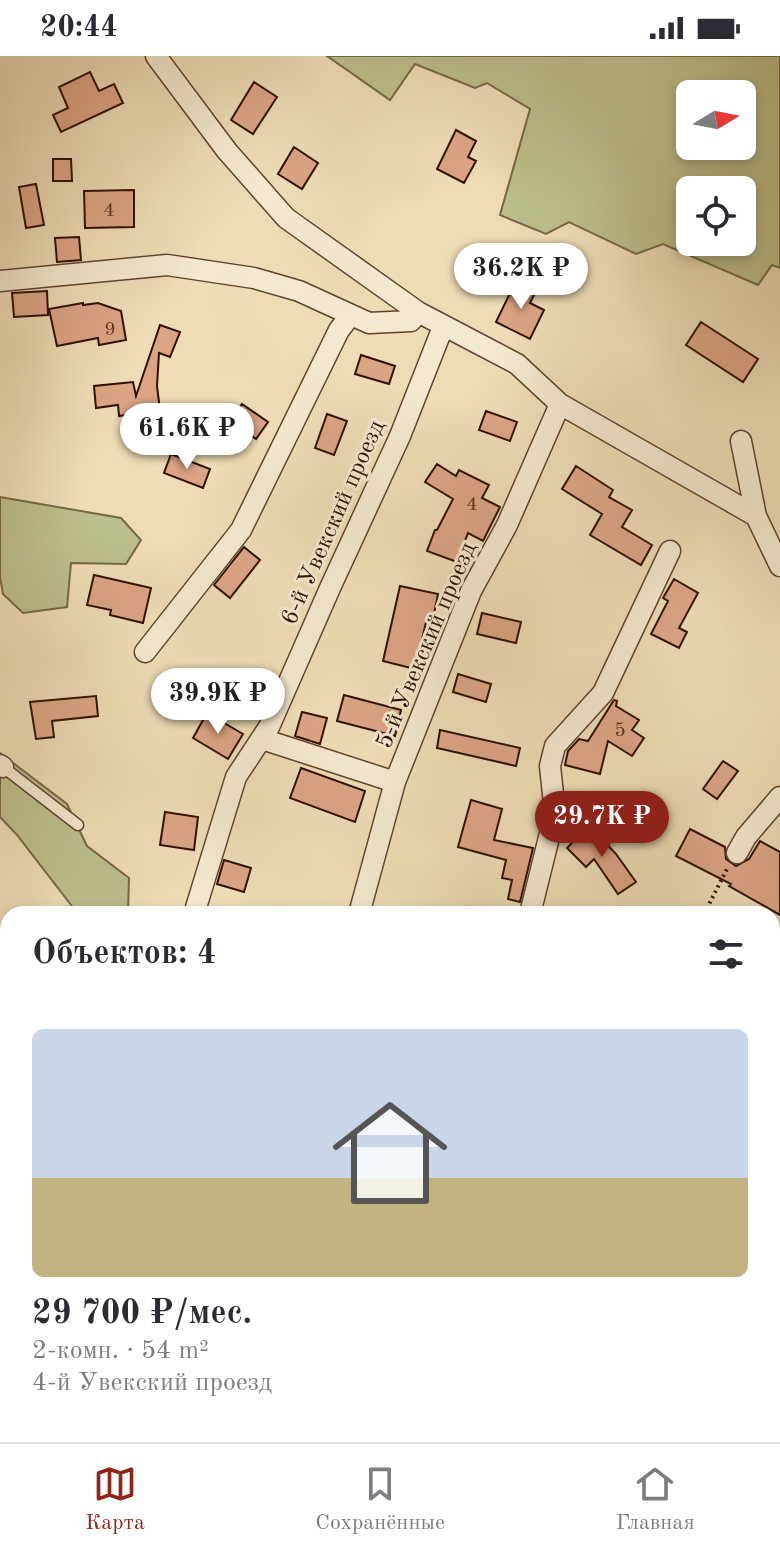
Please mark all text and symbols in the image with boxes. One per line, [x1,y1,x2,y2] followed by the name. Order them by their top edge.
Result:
[40,13,118,43] text: 20:44
[676,80,756,160] north arrow
[676,80,756,256] map controls
[676,176,756,256] button: locate
[103,201,115,221] house number: 4
[447,243,595,311] pin: 36.2K ₽
[472,256,570,282] text: 36.2K ₽
[104,320,116,340] house number: 9
[113,403,261,471] pin: 61.6K ₽
[138,416,236,442] text: 61.6K ₽
[278,417,390,629] street label: 6-й Увекский проезд
[466,495,478,515] house number: 4
[373,539,481,752] street label: 5-й Увекский проезд
[144,668,292,736] pin: 39.9K ₽
[169,681,267,707] text: 39.9K ₽
[614,721,626,741] house number: 5
[528,791,676,859] pin: 29.7K ₽
[553,804,651,830] text: 29.7K ₽
[704,932,748,976] icon: filters
[32,937,217,971] text: Объектов: 4
[318,1081,462,1225] icon: home
[32,1297,252,1331] text: 29 700 ₽/мес.
[32,1338,209,1364] text: 2-комн. · 54 m²
[32,1370,272,1396] text: 4-й Увекский проезд
[85,1462,145,1537] tab: Карта
[315,1462,445,1537] tab: Сохранённые
[616,1462,695,1537] tab: Главная

